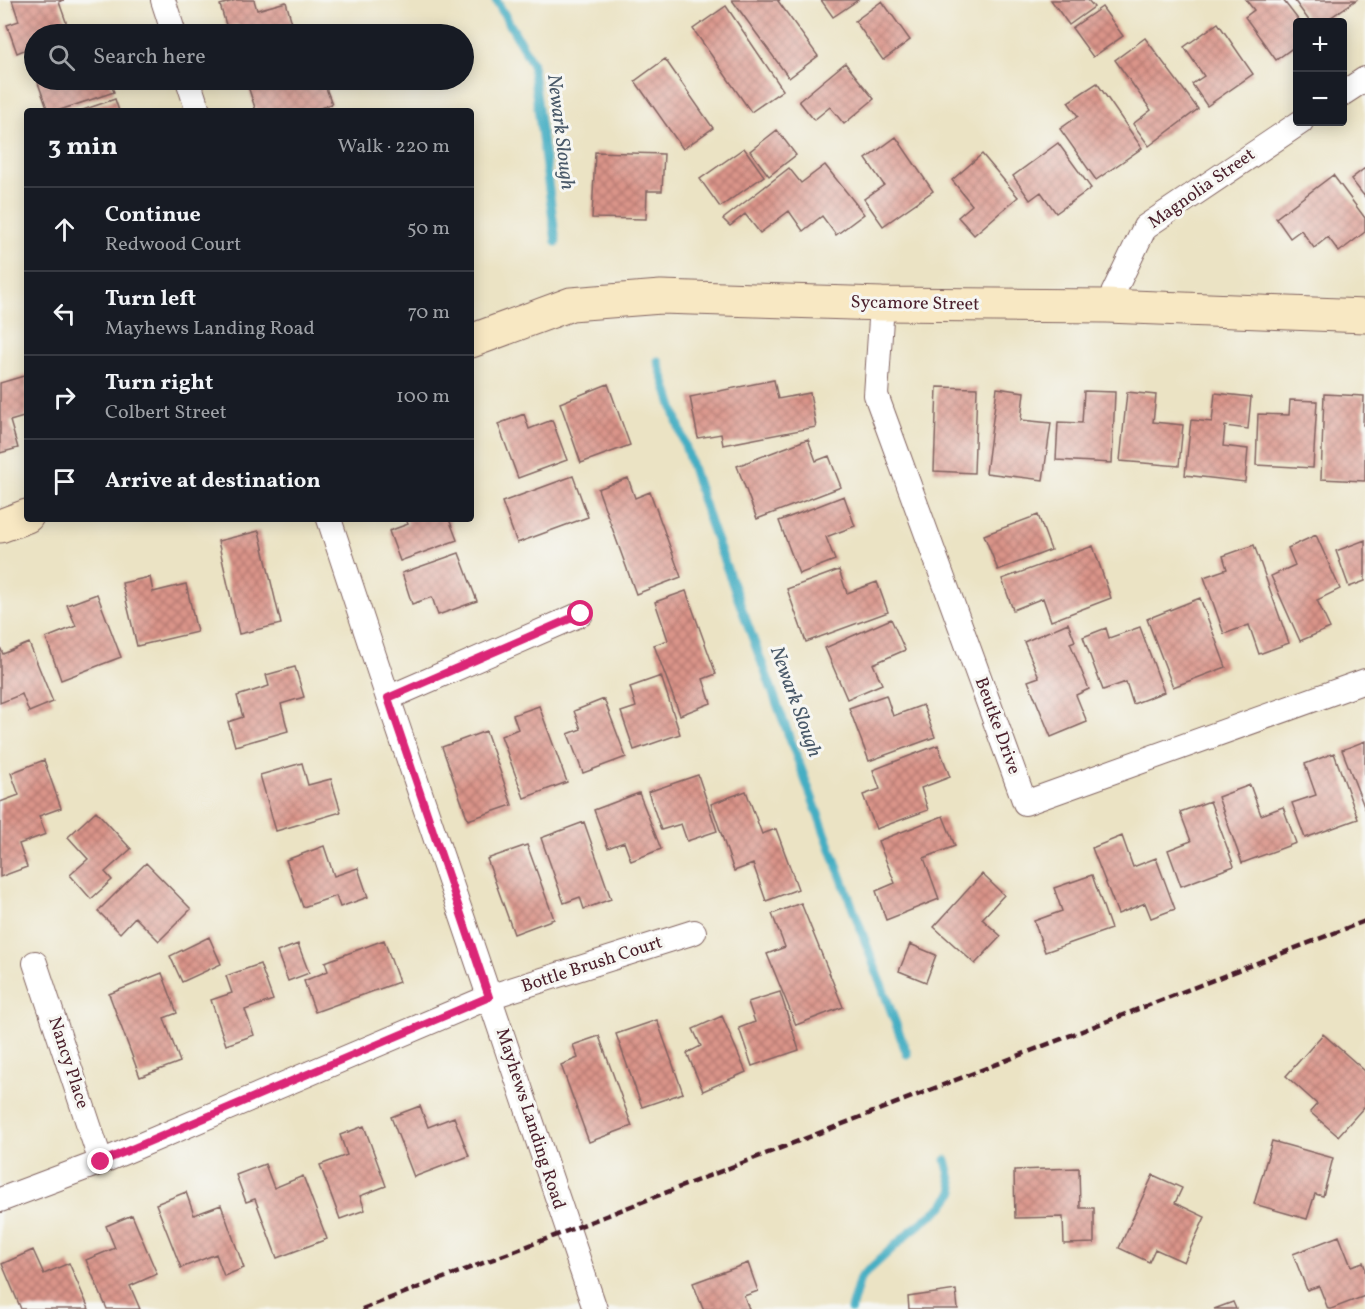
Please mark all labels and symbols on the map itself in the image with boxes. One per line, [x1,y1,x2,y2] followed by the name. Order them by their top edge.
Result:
[539,73,581,191] water label: Newark Slough
[1143,143,1261,235] street label: Magnolia Street
[850,290,980,318] street label: Sycamore Street
[567,600,593,626] route start
[762,643,828,761] water label: Newark Slough
[968,674,1026,778] street label: Beutke Drive
[518,930,666,1000] street label: Bottle Brush Court
[41,1014,95,1112] street label: Nancy Place
[489,1025,571,1213] street label: Mayhews Landing Road
[87,1148,113,1174] route end

